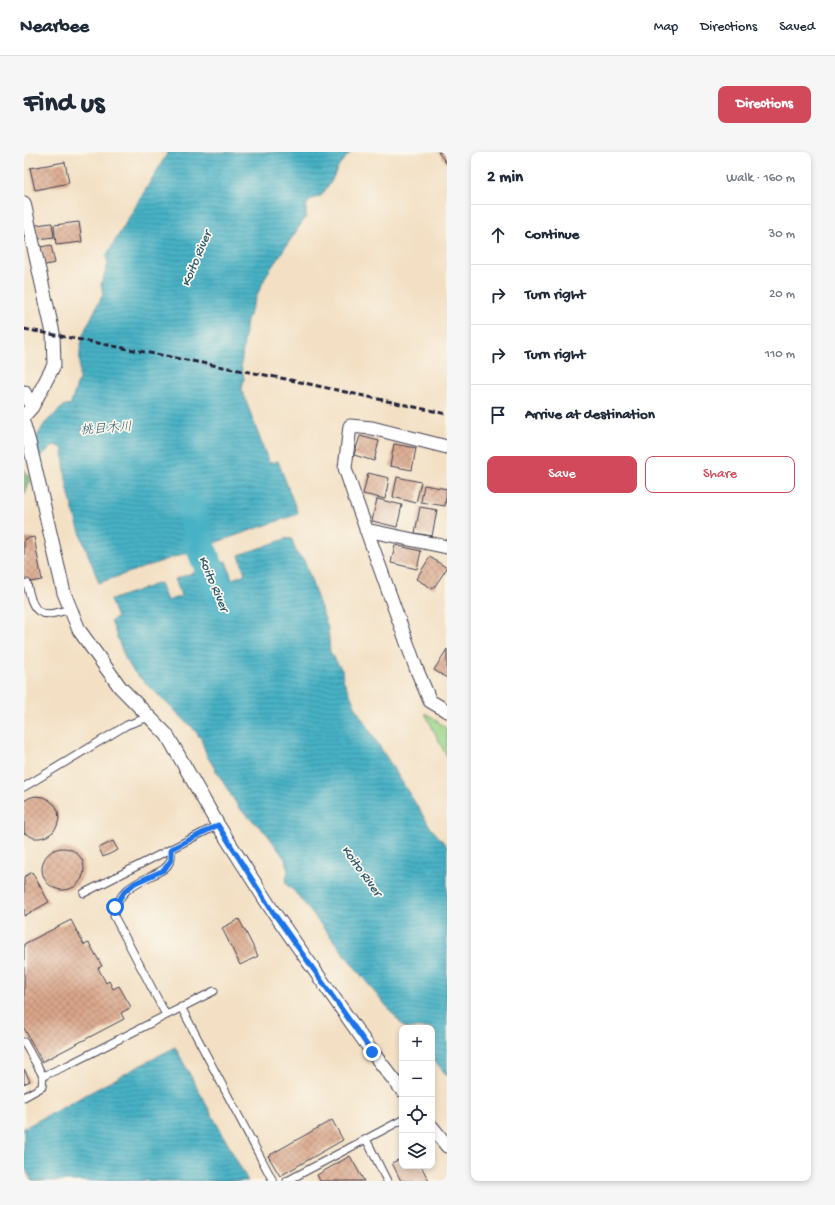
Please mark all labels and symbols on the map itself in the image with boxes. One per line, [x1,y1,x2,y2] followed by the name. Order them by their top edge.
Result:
[179,227,217,289] water label: Koito River
[80,419,133,439] water label: 桃目木川
[194,554,232,616] water label: Koito River
[338,843,386,901] water label: Koito River
[106,898,124,916] route start
[363,1043,381,1061] route end

